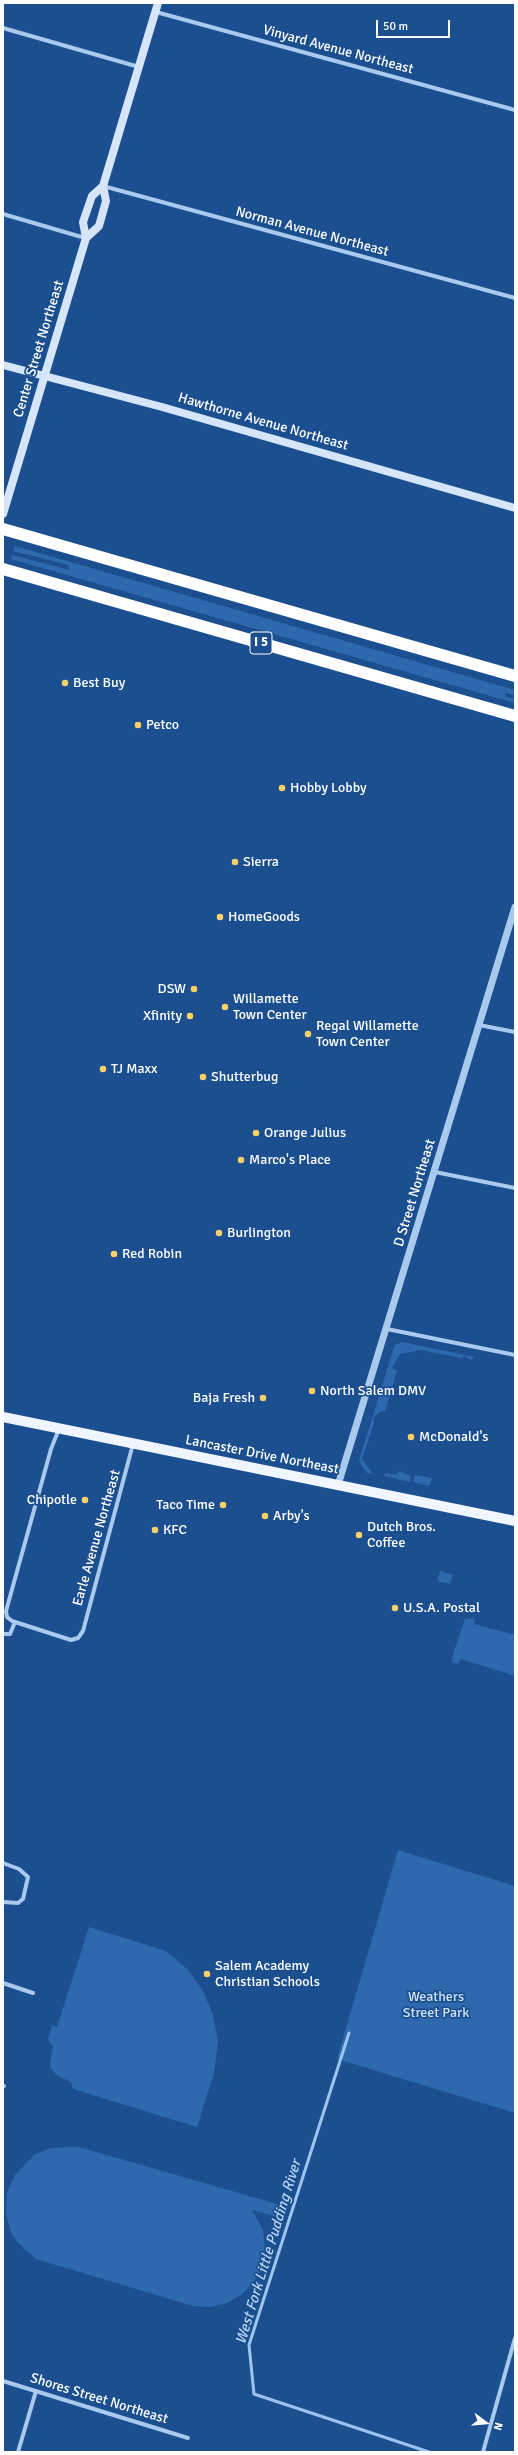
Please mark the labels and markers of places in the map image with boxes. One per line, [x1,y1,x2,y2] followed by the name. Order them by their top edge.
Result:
[73,675,125,691] place label: Best Buy
[60,678,70,688] marker: Best Buy
[146,717,179,733] place label: Petco
[133,720,143,730] marker: Petco
[290,780,367,796] place label: Hobby Lobby
[277,783,287,793] marker: Hobby Lobby
[243,854,279,870] place label: Sierra
[230,857,240,867] marker: Sierra
[228,909,300,925] place label: HomeGoods
[215,912,225,922] marker: HomeGoods
[158,981,186,997] place label: DSW
[189,984,199,994] marker: DSW
[233,991,307,1024] place label: Willamette Town Center
[220,1002,230,1012] marker: Willamette Town Center
[143,1008,182,1024] place label: Xfinity
[185,1011,195,1021] marker: Xfinity
[316,1018,419,1050] place label: Regal Willamette Town Center
[303,1029,313,1039] marker: Regal Willamette Town Center
[111,1061,157,1077] place label: TJ Maxx
[98,1064,108,1074] marker: TJ Maxx
[211,1069,278,1085] place label: Shutterbug
[198,1072,208,1082] marker: Shutterbug
[264,1125,346,1141] place label: Orange Julius
[251,1128,261,1138] marker: Orange Julius
[249,1152,331,1168] place label: Marco's Place
[236,1155,246,1165] marker: Marco's Place
[227,1225,291,1241] place label: Burlington
[214,1228,224,1238] marker: Burlington
[122,1246,182,1262] place label: Red Robin
[109,1249,119,1259] marker: Red Robin
[320,1383,426,1399] place label: North Salem DMV
[307,1386,317,1396] marker: North Salem DMV
[193,1390,255,1406] place label: Baja Fresh
[258,1393,268,1403] marker: Baja Fresh
[419,1429,488,1445] place label: McDonald's
[406,1432,416,1442] marker: McDonald's
[27,1492,77,1508] place label: Chipotle
[80,1495,90,1505] marker: Chipotle
[156,1497,215,1513] place label: Taco Time
[218,1500,228,1510] marker: Taco Time
[273,1508,310,1524] place label: Arby's
[260,1511,270,1521] marker: Arby's
[367,1519,436,1552] place label: Dutch Bros. Coffee
[163,1522,187,1538] place label: KFC
[150,1525,160,1535] marker: KFC
[354,1530,364,1540] marker: Dutch Bros. Coffee
[403,1600,480,1616] place label: U.S.A. Postal
[390,1603,400,1613] marker: U.S.A. Postal
[215,1958,320,1990] place label: Salem Academy Christian Schools
[202,1969,212,1979] marker: Salem Academy Christian Schools

